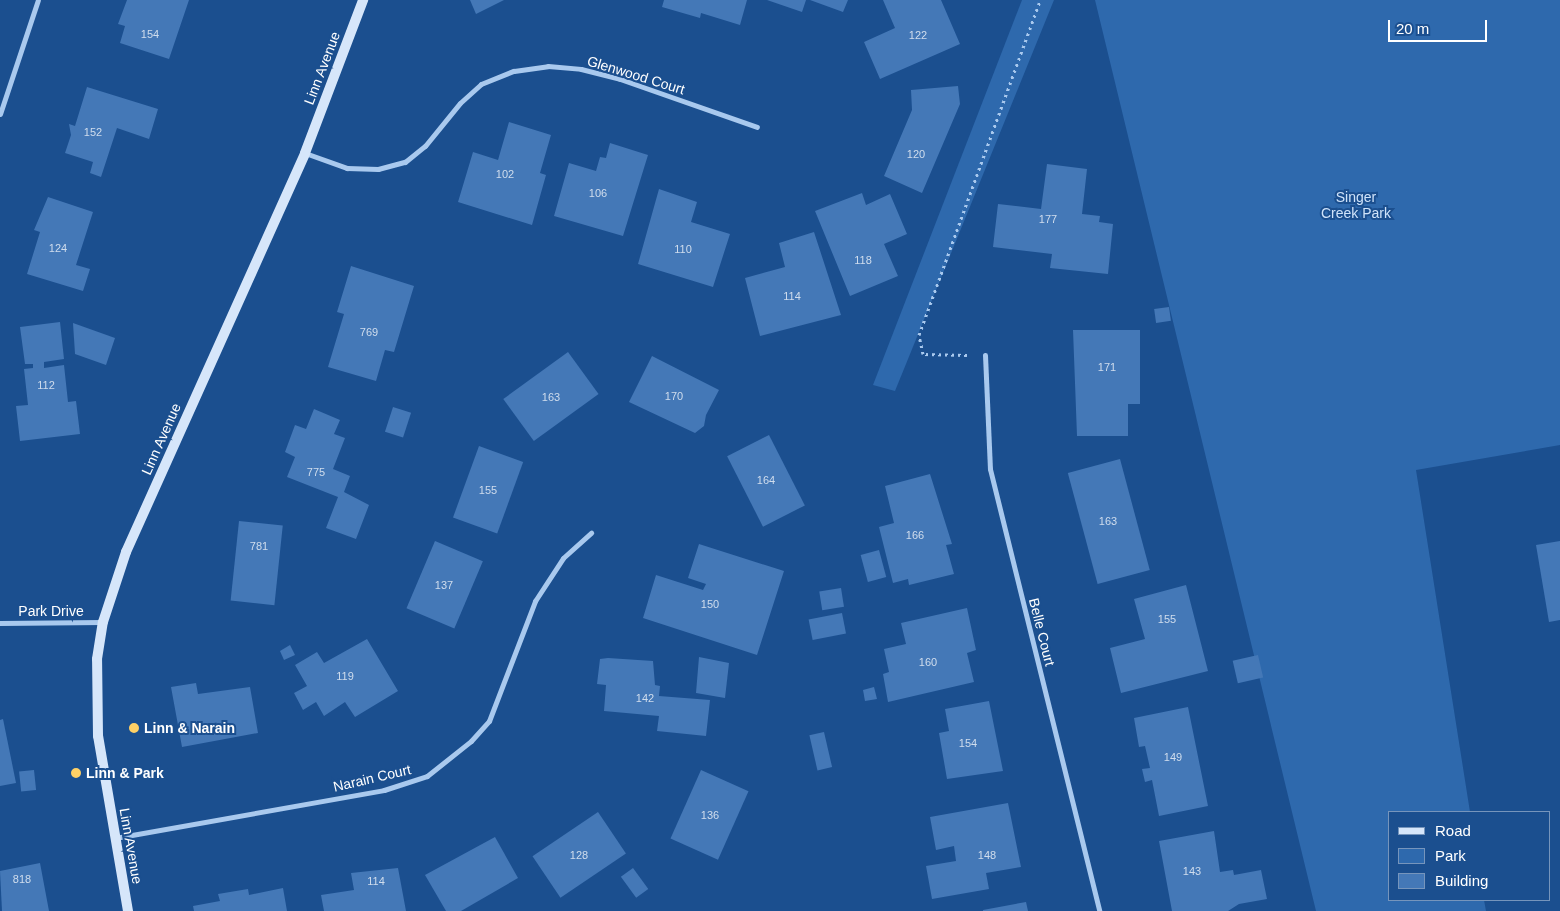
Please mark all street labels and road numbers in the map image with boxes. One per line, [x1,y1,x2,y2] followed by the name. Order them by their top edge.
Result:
[300,29,344,107] street label: Linn Avenue
[585,52,687,98] street label: Glenwood Court
[138,400,184,478] street label: Linn Avenue
[1025,596,1059,668] street label: Belle Court
[18,603,84,619] street label: Park Drive
[331,761,413,795] street label: Narain Court
[116,806,146,886] street label: Linn Avenue

